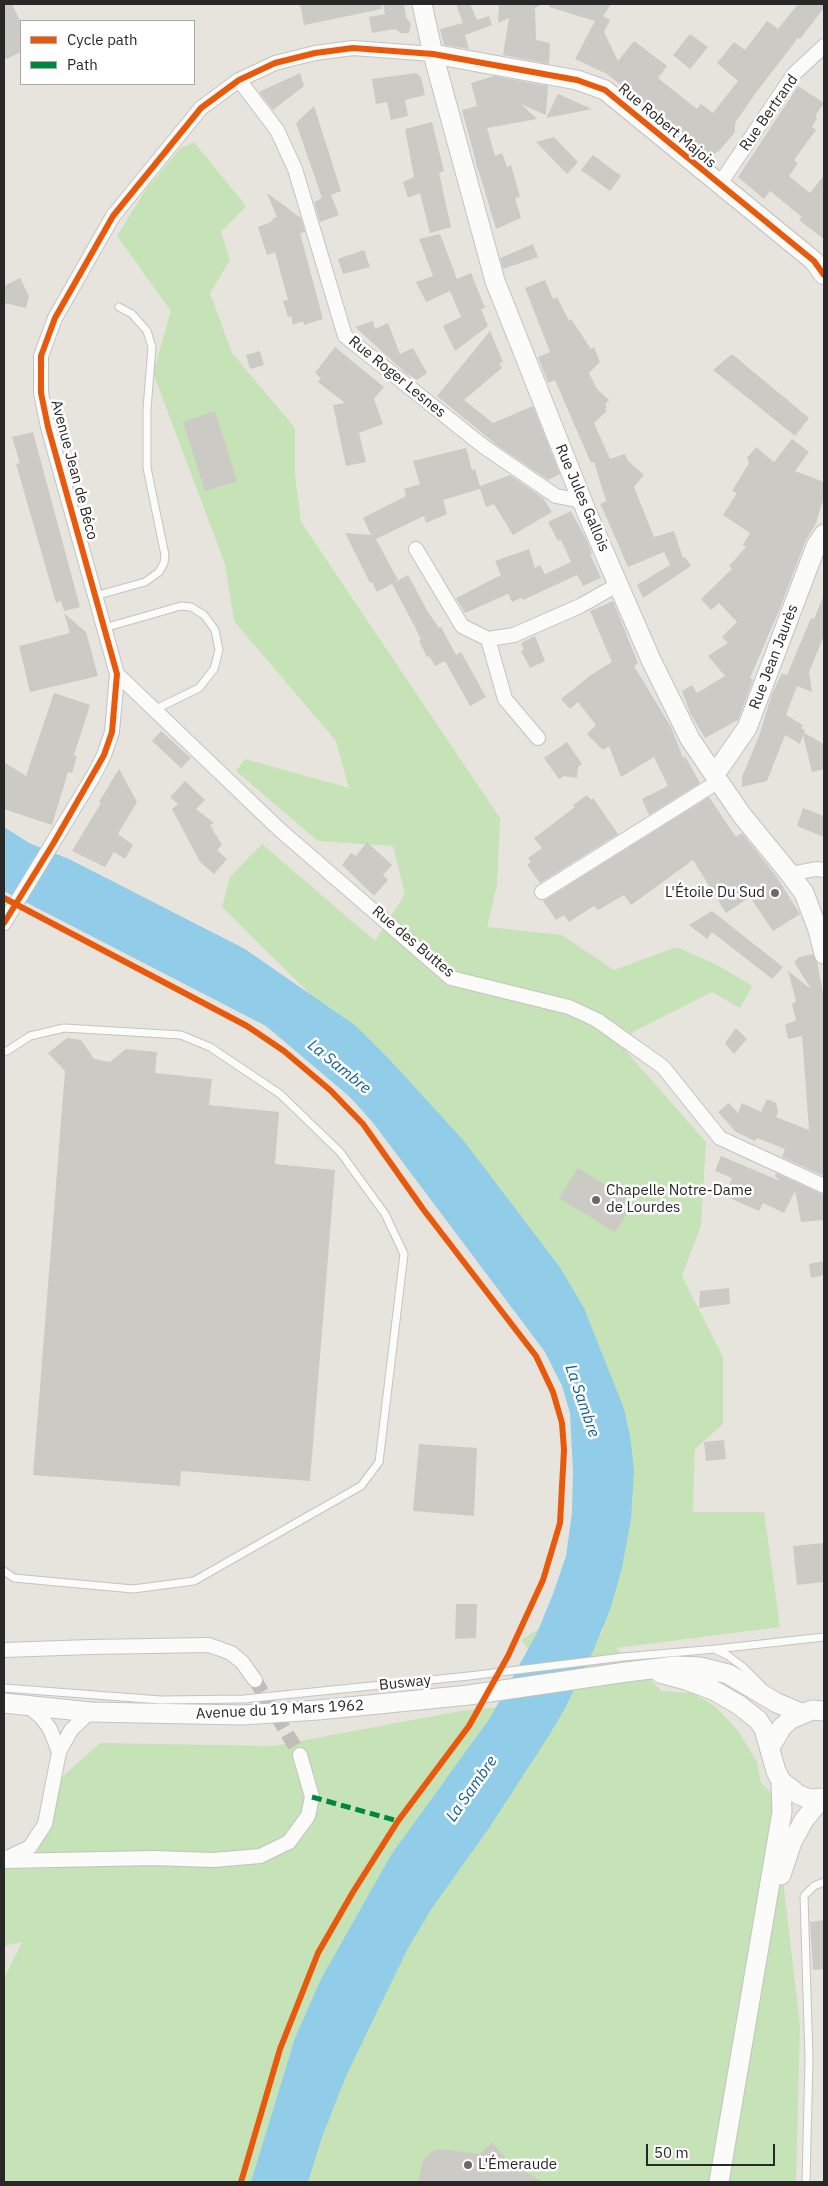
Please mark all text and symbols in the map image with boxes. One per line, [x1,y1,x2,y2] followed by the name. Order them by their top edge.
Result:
[20,20,195,85] legend
[67,30,138,49] text: Cycle path
[67,55,98,74] text: Path
[736,71,802,155] street label: Rue Bertrand
[614,80,720,172] street label: Rue Robert Majois
[345,332,449,422] street label: Rue Roger Lesnes
[47,398,101,542] street label: Avenue Jean de Béco
[551,441,613,555] street label: Rue Jules Gallois
[746,602,802,712] street label: Rue Jean Jaurès
[665,884,765,902] place label: L'Étoile Du Sud
[769,887,781,899] marker: L'Étoile Du Sud
[368,902,458,982] street label: Rue des Buttes
[304,1036,374,1098] water label: La Sambre
[606,1182,752,1217] place label: Chapelle Notre-Dame de Lourdes
[590,1194,602,1206] marker: Chapelle Notre-Dame de Lourdes
[561,1362,603,1440] water label: La Sambre
[378,1671,432,1695] street label: Busway
[195,1697,365,1723] street label: Avenue du 19 Mars 1962
[442,1752,502,1826] water label: La Sambre
[648,2134,777,2166] scale bar
[654,2143,689,2162] text: 50 m
[478,2156,557,2174] place label: L'Émeraude
[462,2159,474,2171] marker: L'Émeraude

